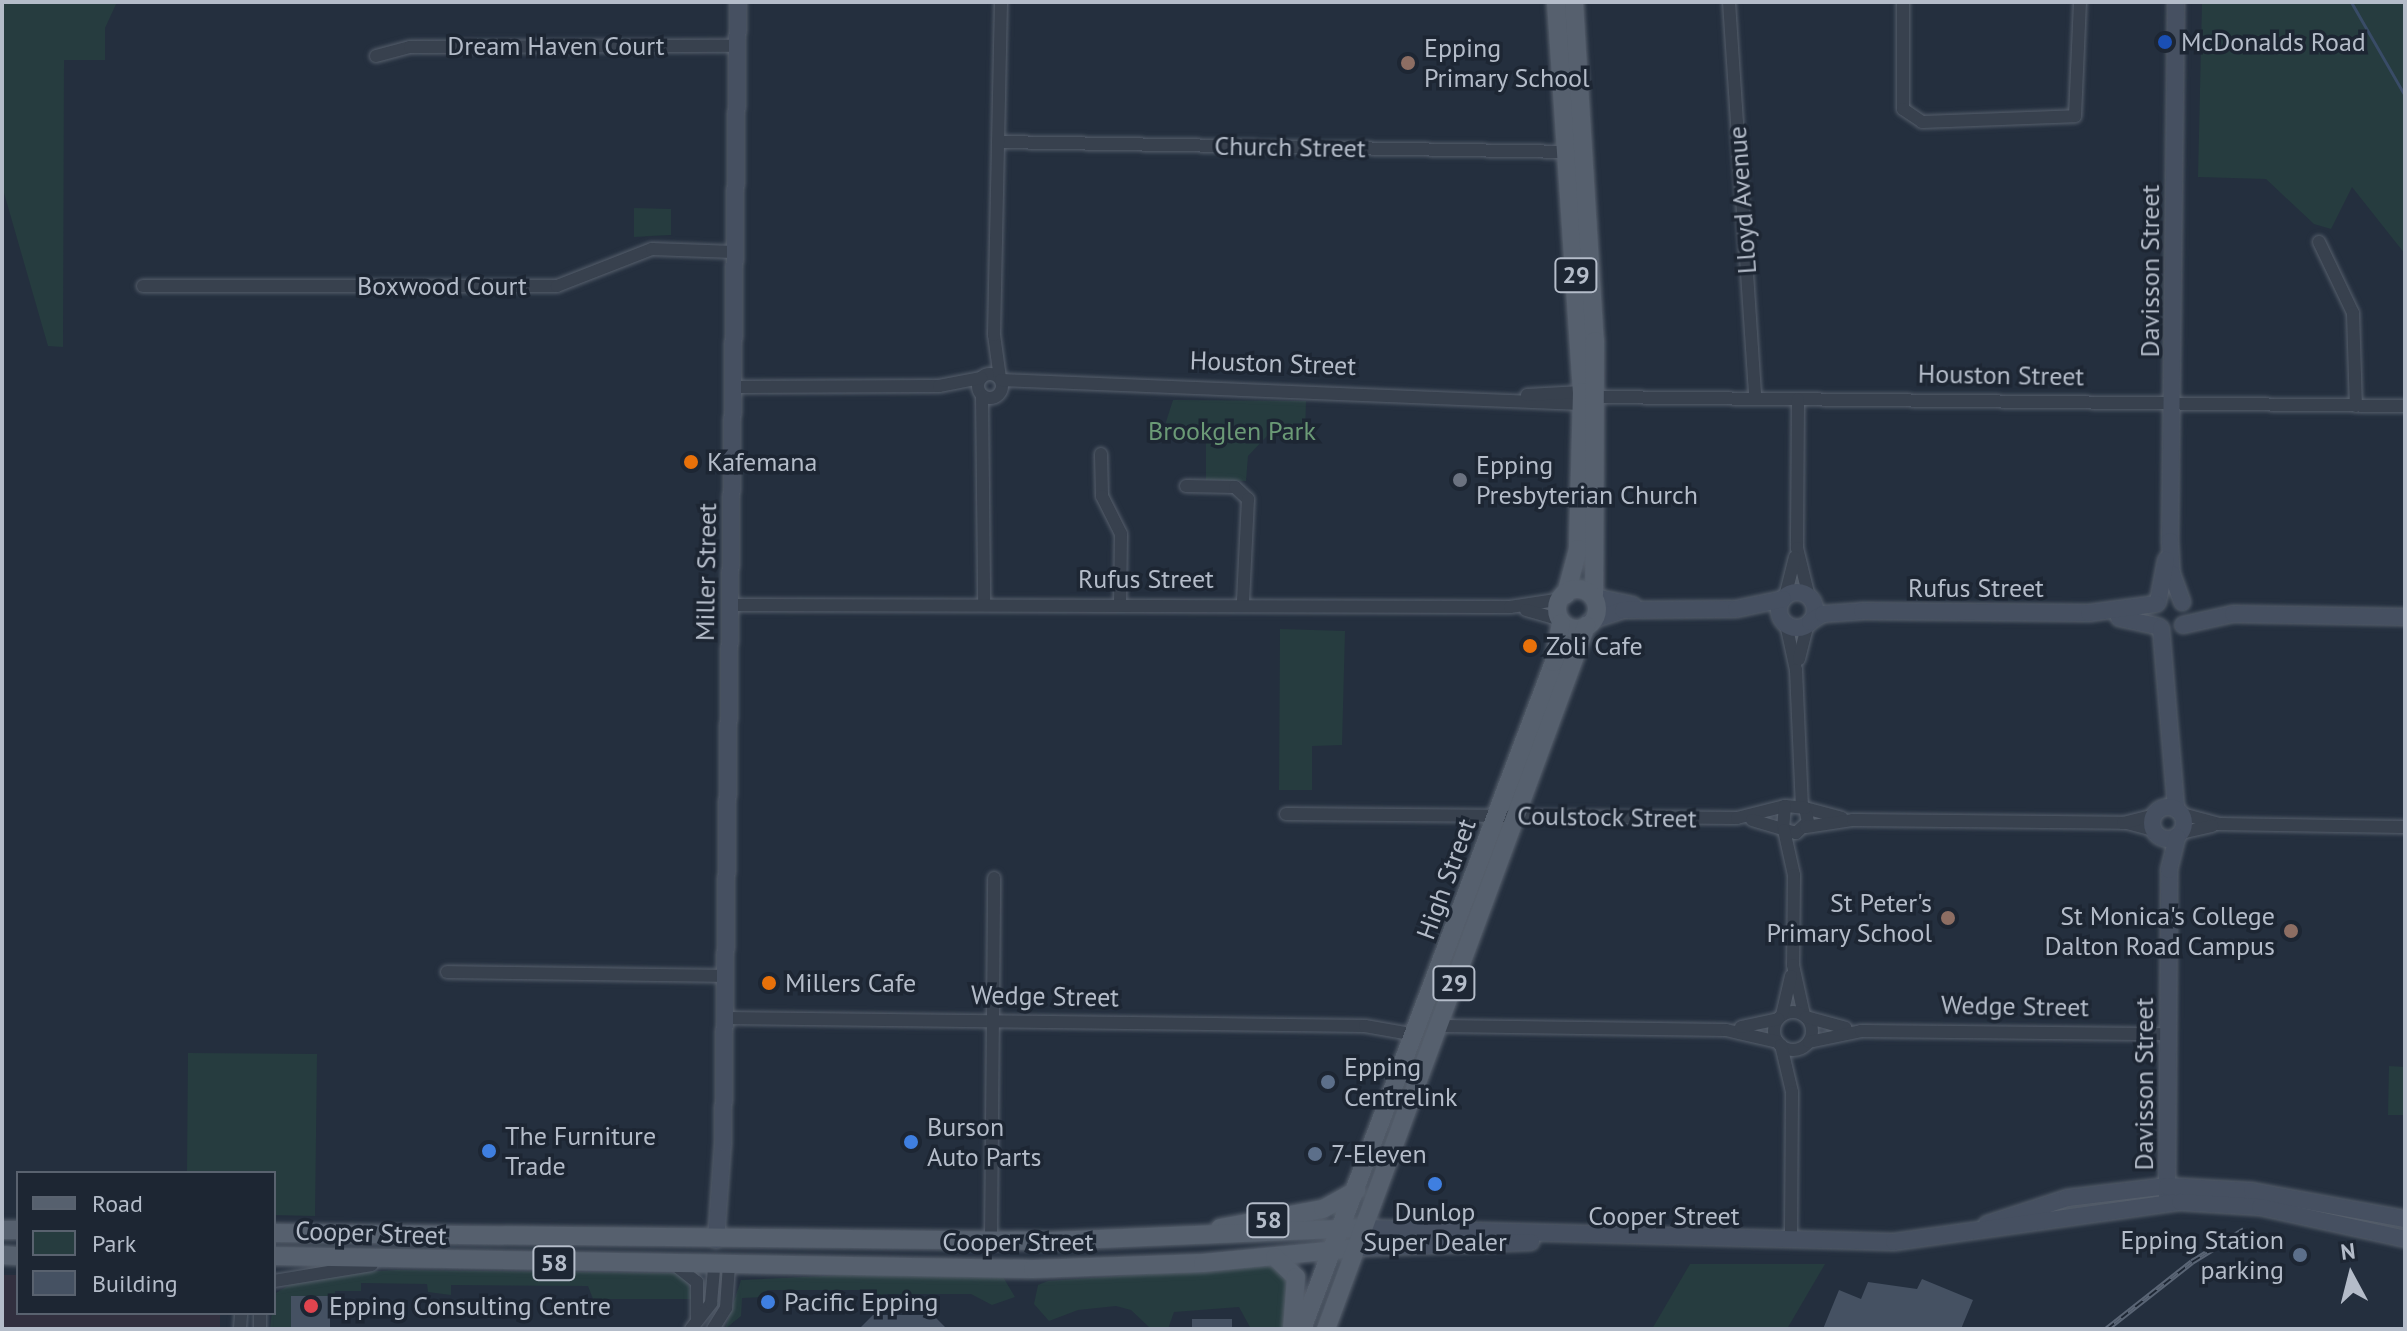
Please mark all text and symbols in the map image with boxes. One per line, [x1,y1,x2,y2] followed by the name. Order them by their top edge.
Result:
[2181,26,2366,58] place label: McDonalds Road
[447,30,665,62] street label: Dream Haven Court
[1424,32,1591,94] place label: Epping Primary School
[2156,33,2174,51] marker: McDonalds Road
[1399,54,1417,72] marker: Epping Primary School
[1721,125,1763,275] street label: Lloyd Avenue
[1214,130,1366,164] street label: Church Street
[2134,185,2166,357] street label: Davisson Street
[1554,255,1598,295] road number: 29
[357,270,527,302] street label: Boxwood Court
[1189,345,1357,381] street label: Houston Street
[1918,358,2084,392] street label: Houston Street
[1148,415,1316,447] park label: Brookglen Park
[707,446,817,478] place label: Kafemana
[1476,449,1698,510] place label: Epping Presbyterian Church
[682,453,700,471] marker: Kafemana
[1451,471,1469,489] marker: Epping Presbyterian Church
[689,503,723,641] street label: Miller Street
[1078,563,1214,595] street label: Rufus Street
[1908,572,2044,604] street label: Rufus Street
[1546,630,1643,662] place label: Zoli Cafe
[1521,637,1539,655] marker: Zoli Cafe
[1517,800,1697,834] street label: Coulstock Street
[1410,814,1482,944] street label: High Street
[1765,887,1932,948] place label: St Peter's Primary School
[2044,900,2275,962] place label: St Monica's College Dalton Road Campus
[1939,909,1957,927] marker: St Peter's Primary School
[2282,922,2300,940] marker: St Monica's College Dalton Road Campus
[1432,963,1476,1003] road number: 29
[785,967,916,999] place label: Millers Cafe
[760,974,778,992] marker: Millers Cafe
[971,979,1119,1013] street label: Wedge Street
[1941,989,2089,1023] street label: Wedge Street
[2128,998,2160,1170] street label: Davisson Street
[1344,1051,1457,1112] place label: Epping Centrelink
[1319,1073,1337,1091] marker: Epping Centrelink
[927,1111,1042,1172] place label: Burson Auto Parts
[505,1120,656,1182] place label: The Furniture Trade
[902,1133,920,1151] marker: Burson Auto Parts
[1331,1138,1427,1170] place label: 7-Eleven
[480,1142,498,1160] marker: The Furniture Trade
[1306,1145,1324,1163] marker: 7-Eleven
[16,1171,276,1315] legend
[1426,1175,1444,1193] marker: Dunlop Super Dealer
[92,1188,143,1219] text: Road
[1363,1196,1507,1258] place label: Dunlop Super Dealer
[1246,1200,1290,1240] road number: 58
[1588,1200,1740,1232] street label: Cooper Street
[295,1215,447,1251] street label: Cooper Street
[2120,1224,2284,1286] place label: Epping Station parking
[942,1226,1094,1258] street label: Cooper Street
[92,1228,136,1259] text: Park
[2311,1235,2391,1315] north arrow
[2339,1236,2357,1266] text: N
[532,1243,576,1283] road number: 58
[2291,1246,2309,1264] marker: Epping Station parking
[92,1268,178,1299] text: Building
[784,1286,939,1318] place label: Pacific Epping
[329,1290,611,1322] place label: Epping Consulting Centre
[759,1293,777,1311] marker: Pacific Epping
[300,1295,322,1317] marker: Epping Consulting Centre

